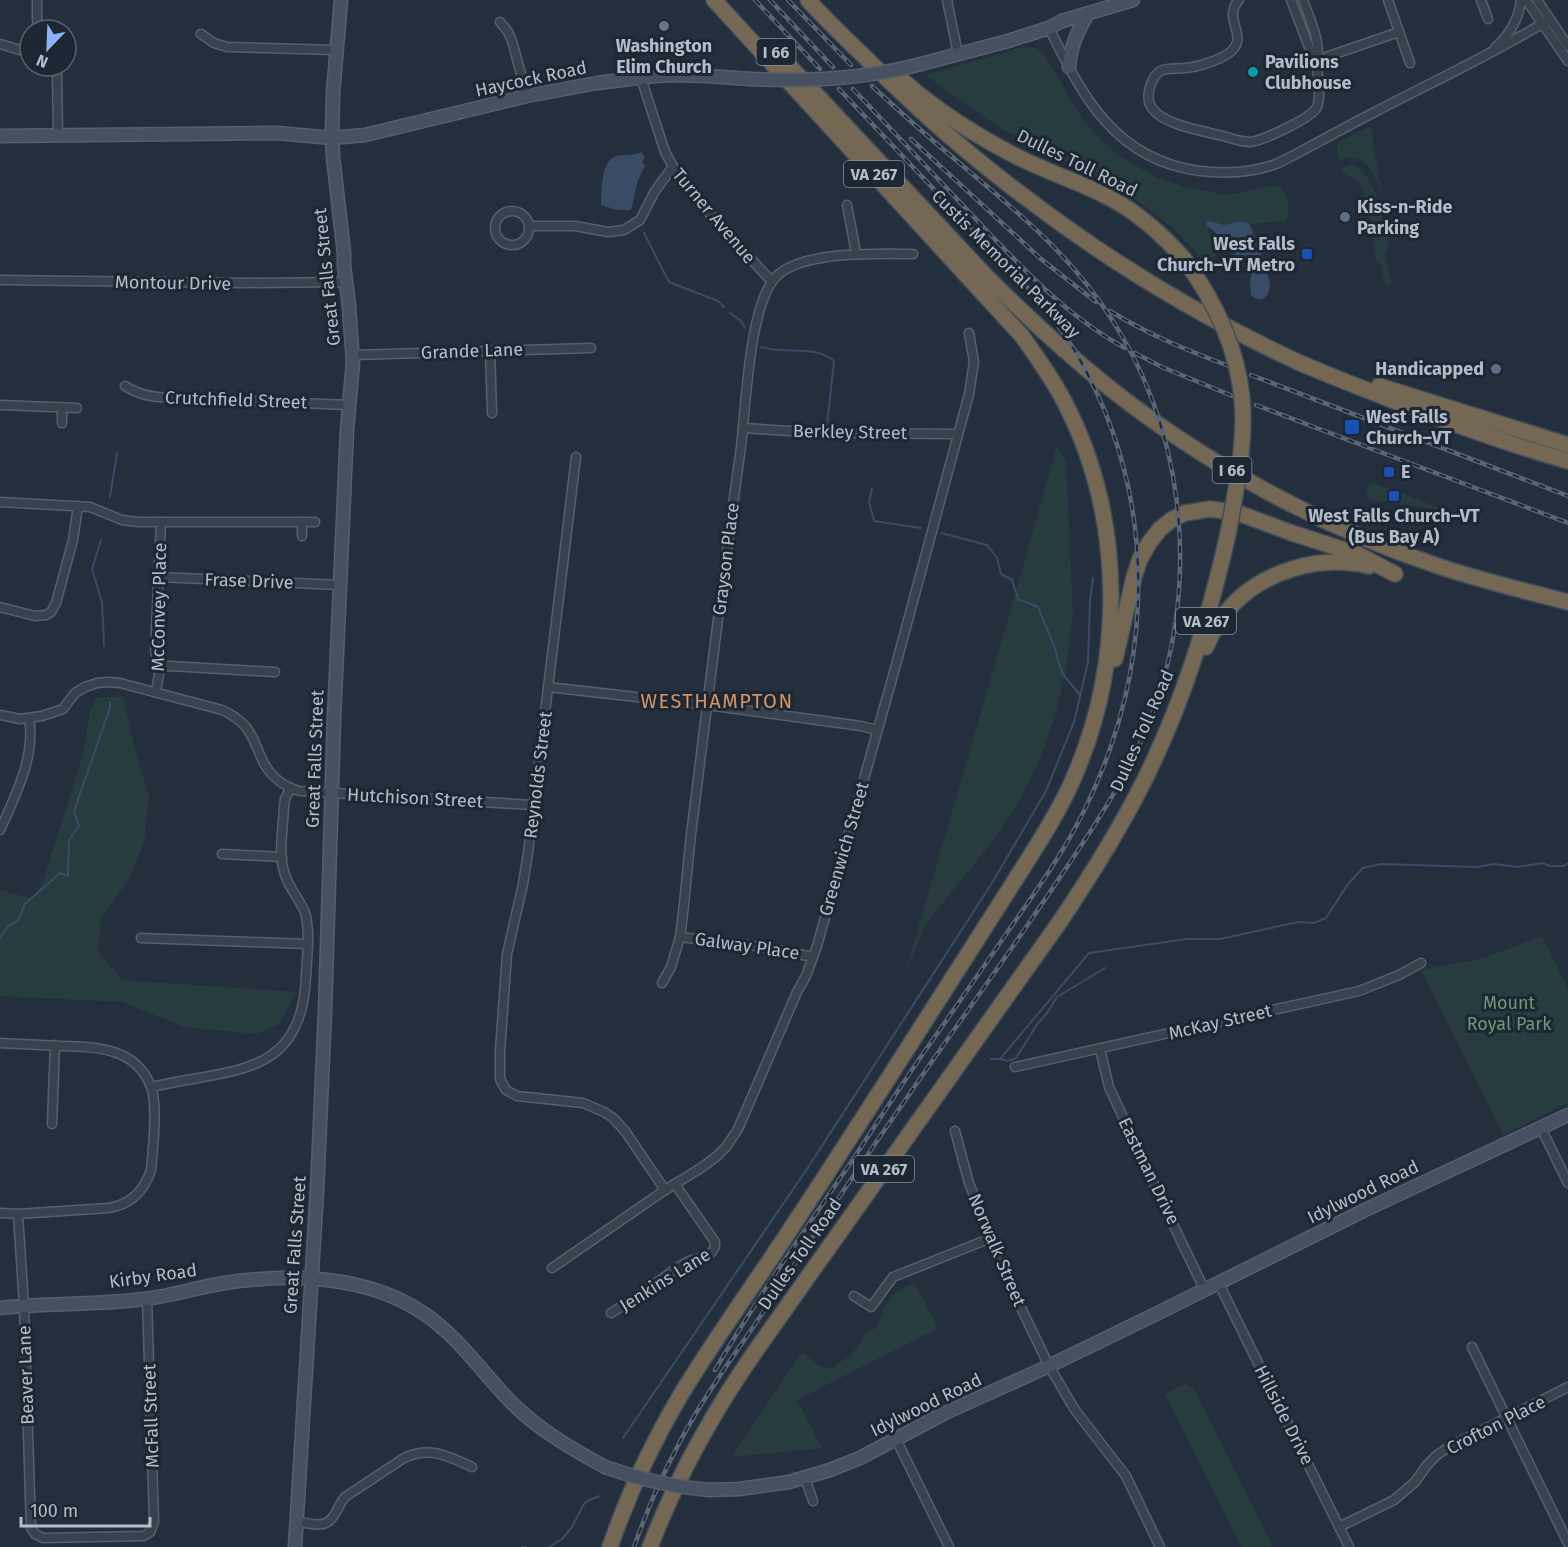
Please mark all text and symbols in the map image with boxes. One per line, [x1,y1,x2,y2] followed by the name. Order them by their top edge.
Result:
[18,18,78,78] north arrow
[657,19,671,33] marker: Washington Elim Church
[616,35,712,78] place label: Washington Elim Church
[756,39,796,65] road number: I 66
[34,51,51,72] text: N
[1265,51,1351,94] place label: Pavilions Clubhouse
[473,56,589,102] street label: Haycock Road
[1246,65,1260,79] marker: Pavilions Clubhouse
[1013,124,1141,202] street label: Dulles Toll Road
[844,161,904,187] road number: VA 267
[668,164,760,268] street label: Turner Avenue
[927,185,1085,343] street label: Custis Memorial Parkway
[1357,196,1453,239] place label: Kiss-n-Ride Parking
[309,207,345,347] street label: Great Falls Street
[1338,210,1352,224] marker: Kiss-n-Ride Parking
[1157,233,1295,276] place label: West Falls Church–VT Metro
[1300,247,1314,261] marker: West Falls Church–VT Metro
[115,271,231,295] street label: Montour Drive
[420,338,524,364] street label: Grande Lane
[1375,358,1484,380] place label: Handicapped
[1489,362,1503,376] marker: Handicapped
[164,387,308,413] street label: Crutchfield Street
[1366,406,1452,449] place label: West Falls Church–VT
[1343,418,1361,436] marker: West Falls Church–VT
[793,420,908,444] street label: Berkley Street
[1212,457,1252,483] road number: I 66
[1401,461,1410,483] place label: E
[1382,465,1396,479] marker: E
[1387,489,1401,503] marker: West Falls Church–VT (Bus Bay A)
[708,501,744,617] street label: Grayson Place
[1308,505,1480,548] place label: West Falls Church–VT (Bus Bay A)
[147,542,171,672] street label: McConvey Place
[204,568,294,594] street label: Frase Drive
[1176,608,1236,634] road number: VA 267
[1105,667,1179,795] street label: Dulles Toll Road
[302,689,328,829] street label: Great Falls Street
[640,689,794,713] district label: WESTHAMPTON
[519,710,557,840] street label: Reynolds Street
[814,779,874,919] street label: Greenwich Street
[346,783,484,813] street label: Hutchison Street
[693,928,801,964] street label: Galway Place
[1467,992,1552,1035] park label: Mount Royal Park
[1166,999,1274,1045] street label: McKay Street
[1114,1114,1184,1228] street label: Eastman Drive
[854,1156,914,1182] road number: VA 267
[1304,1156,1422,1228] street label: Idylwood Road
[279,1175,311,1315] street label: Great Falls Street
[963,1190,1031,1310] street label: Norwalk Street
[753,1194,847,1314] street label: Dulles Toll Road
[616,1243,714,1317] street label: Jenkins Lane
[108,1259,198,1293] street label: Kirby Road
[13,1325,39,1425] street label: Beaver Lane
[1249,1361,1319,1469] street label: Hillside Drive
[138,1363,164,1468] street label: McFall Street
[867,1369,985,1441] street label: Idylwood Road
[1443,1391,1549,1459] street label: Crofton Place
[21,1490,150,1528] scale bar
[30,1500,78,1522] text: 100 m

